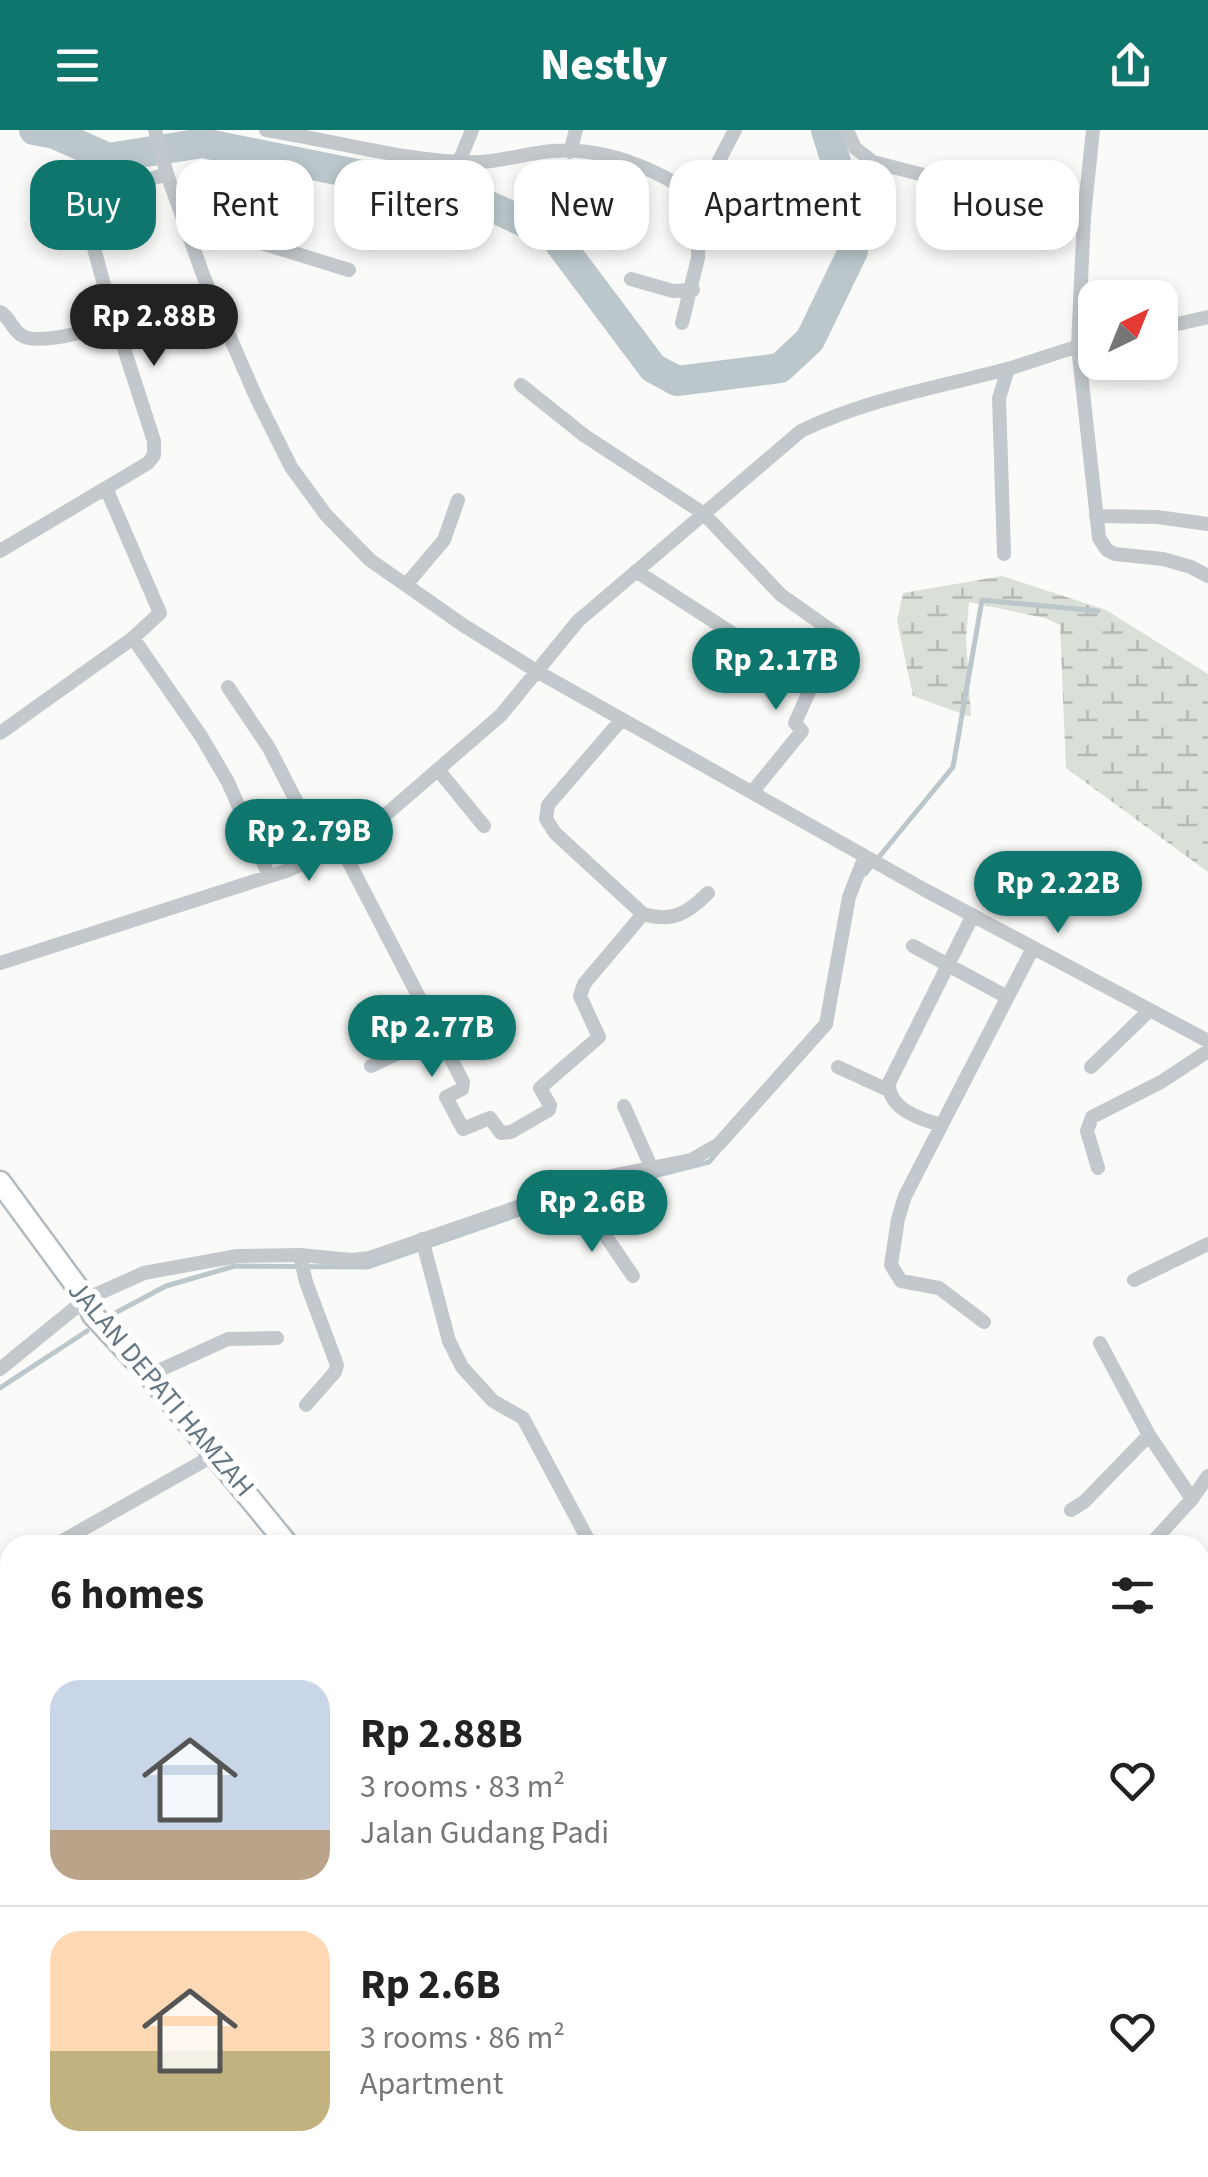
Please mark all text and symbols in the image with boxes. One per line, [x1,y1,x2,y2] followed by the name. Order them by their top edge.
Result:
[540,33,668,97] text: Nestly
[50,38,105,93] icon: menu
[1103,38,1158,93] icon: share
[30,160,156,250] chip: Buy
[176,160,314,250] chip: Rent
[334,160,494,250] chip: Filters
[514,160,649,250] chip: New
[669,160,896,250] chip: Apartment
[916,160,1079,250] chip: House
[1078,280,1178,380] north arrow
[1078,280,1178,380] map controls
[51,284,257,369] pin: Rp 2.88B
[92,293,216,339] text: Rp 2.88B
[673,628,879,713] pin: Rp 2.17B
[714,637,838,683] text: Rp 2.17B
[206,799,412,884] pin: Rp 2.79B
[247,808,371,854] text: Rp 2.79B
[955,851,1161,936] pin: Rp 2.22B
[996,860,1120,906] text: Rp 2.22B
[329,995,535,1080] pin: Rp 2.77B
[370,1004,494,1050] text: Rp 2.77B
[500,1170,684,1255] pin: Rp 2.6B
[538,1179,646,1225] text: Rp 2.6B
[59,1272,264,1506] street label: JALAN DEPATI HAMZAH
[50,1565,204,1625] text: 6 homes
[1105,1568,1160,1623] icon: filters
[360,1704,523,1764] text: Rp 2.88B
[130,1720,250,1840] icon: home
[1105,1753,1160,1808] icon: heart
[360,1764,565,1810] text: 3 rooms · 83 m²
[360,1810,609,1856] text: Jalan Gudang Padi
[360,1955,501,2015] text: Rp 2.6B
[130,1971,250,2091] icon: home
[1105,2004,1160,2059] icon: heart
[360,2015,565,2061] text: 3 rooms · 86 m²
[360,2061,503,2107] text: Apartment

